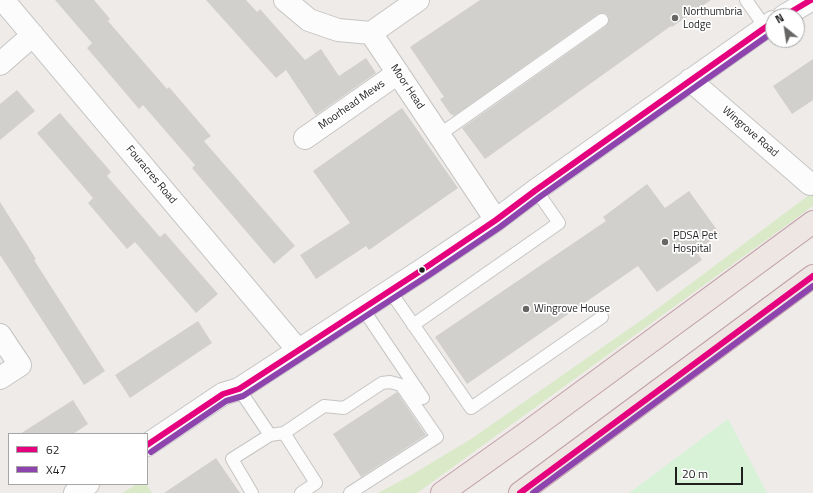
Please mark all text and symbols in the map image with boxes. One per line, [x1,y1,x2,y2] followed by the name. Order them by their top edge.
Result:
[683,5,742,31] place label: Northumbria Lodge
[765,8,805,48] north arrow
[772,10,787,27] text: N
[670,13,680,23] marker: Northumbria Lodge
[387,62,427,112] street label: Moor Head
[316,77,388,133] street label: Moorhead Mews
[719,104,781,160] street label: Wingrove Road
[123,143,179,207] street label: Fouracres Road
[673,229,717,255] place label: PDSA Pet Hospital
[660,237,670,247] marker: PDSA Pet Hospital
[417,265,427,275] unlabelled marker
[534,302,610,316] place label: Wingrove House
[521,304,531,314] marker: Wingrove House
[8,433,148,485] legend
[46,440,59,459] text: 62
[677,459,745,485] scale bar
[46,460,66,479] text: X47
[682,464,708,483] text: 20 m

